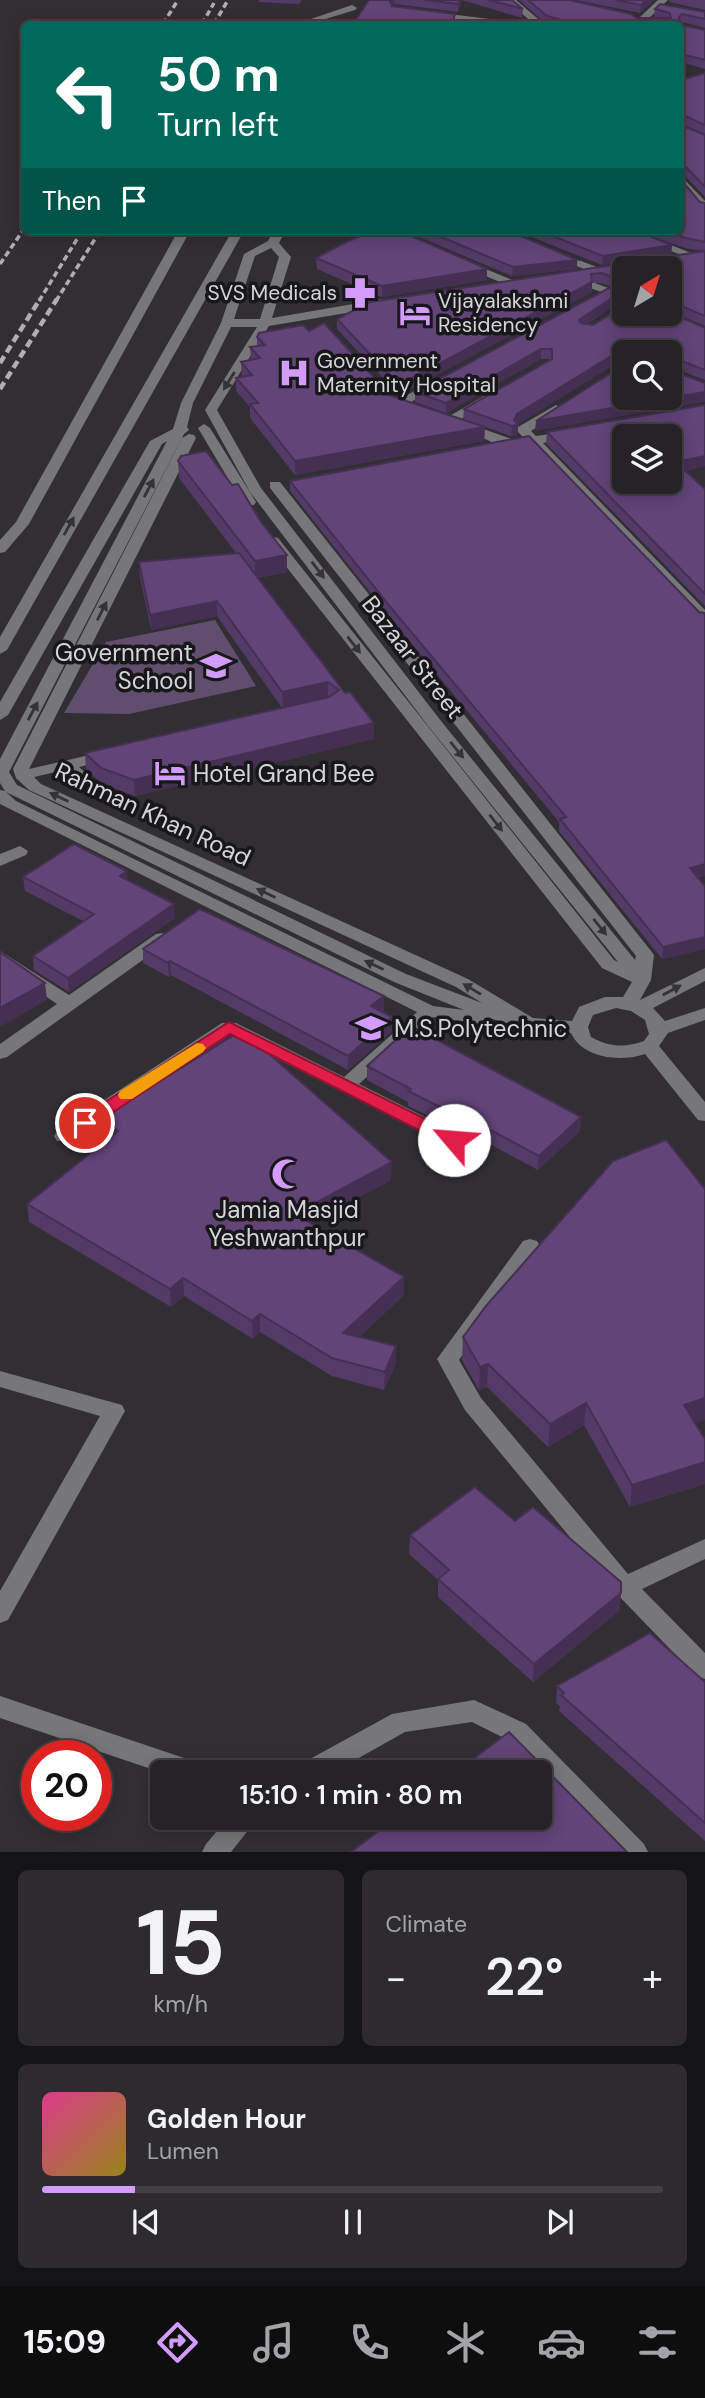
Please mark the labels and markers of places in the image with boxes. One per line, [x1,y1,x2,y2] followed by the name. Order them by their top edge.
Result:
[343,276,377,310] pharmacy icon: SVS Medicals
[208,279,337,307] place label: SVS Medicals
[438,287,568,339] place label: Vijayalakshmi Residency
[398,296,432,330] hotel icon: Vijayalakshmi Residency
[317,347,496,399] place label: Government Maternity Hospital
[277,356,311,390] hospital icon: Government Maternity Hospital
[55,637,193,696] place label: Government School
[199,649,233,683] school or university icon: Government School
[153,756,187,790] hotel icon: Hotel Grand Bee
[193,758,375,789] place label: Hotel Grand Bee
[354,1011,388,1045] school or university icon: M.S.Polytechnic
[394,1013,567,1044] place label: M.S.Polytechnic
[55,1093,115,1153] pin
[270,1157,304,1191] mosque icon: Jamia Masjid Yeshwanthpur
[209,1194,366,1253] place label: Jamia Masjid Yeshwanthpur

